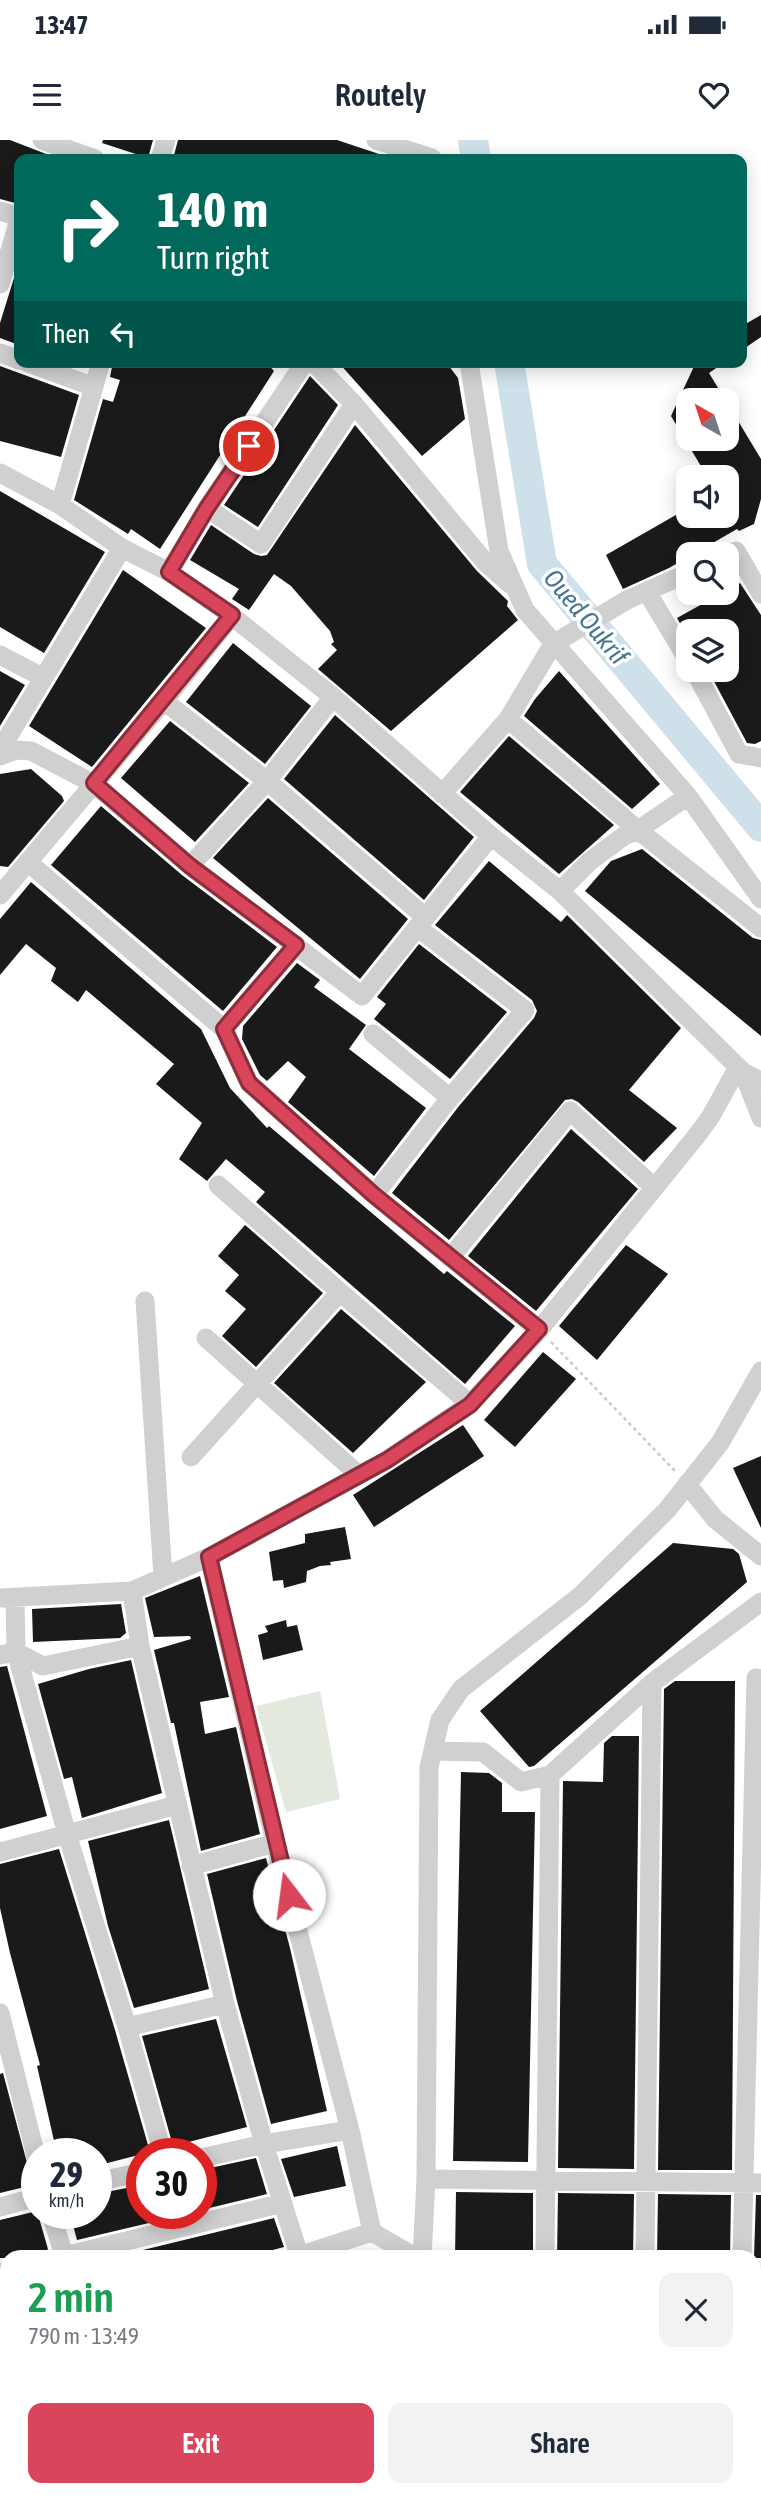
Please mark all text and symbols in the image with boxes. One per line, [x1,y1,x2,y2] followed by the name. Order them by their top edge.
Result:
[35,10,89,40] text: 13:47
[28,76,66,114] icon: menu
[335,76,426,113] text: Routely
[695,76,733,114] icon: heart
[157,181,268,237] text: 140 m
[42,182,133,273] icon: right
[157,239,270,276] text: Turn right
[104,315,142,353] icon: left
[42,319,90,349] text: Then
[676,388,738,452] north arrow
[676,388,739,682] map controls
[219,416,279,476] pin
[230,427,268,465] icon: arrive
[676,465,739,528] button: sound
[676,542,739,605] button: search
[538,563,636,672] water label: Oued Oukrif
[676,619,739,682] button: layers
[252,1858,326,1932] position arrow
[126,2138,217,2229] speed limit sign: 30
[50,2154,83,2194] text: 29
[49,2190,84,2211] text: km/h
[28,2273,114,2321] text: 2 min
[659,2273,733,2347] button: close
[28,2323,139,2349] text: 790 m · 13:49
[28,2403,374,2483] button: Exit
[388,2403,733,2483] button: Share

